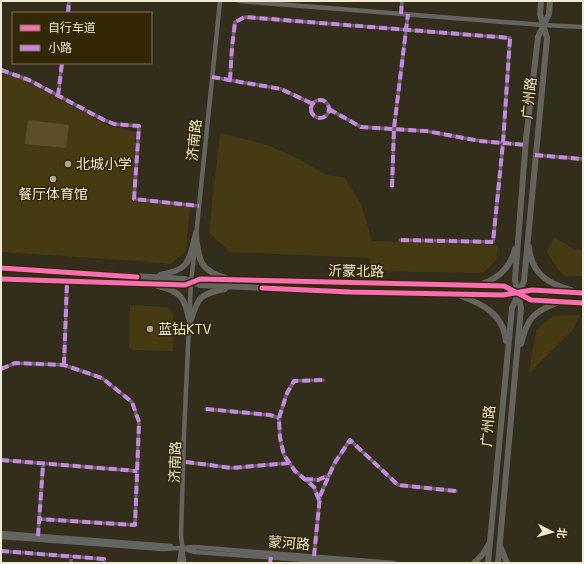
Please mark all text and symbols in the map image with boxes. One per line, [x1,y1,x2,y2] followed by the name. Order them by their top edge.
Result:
[12,12,152,64] legend
[48,20,96,36] text: 自行车道
[48,40,72,56] text: 小路
[518,76,540,120] street label: 广州路
[183,118,205,162] street label: 济南路
[76,155,132,173] place label: 北城小学
[63,159,73,169] marker: 北城小学
[48,174,58,184] marker: 餐厅体育馆
[18,185,88,203] place label: 餐厅体育馆
[328,262,384,280] street label: 沂蒙北路
[158,320,212,338] place label: 蓝钻KTV
[145,324,155,334] marker: 蓝钻KTV
[477,404,499,448] street label: 广州路
[165,441,185,483] street label: 济南路
[532,512,572,552] north arrow
[554,527,569,539] text: 北
[267,533,311,553] street label: 蒙河路

